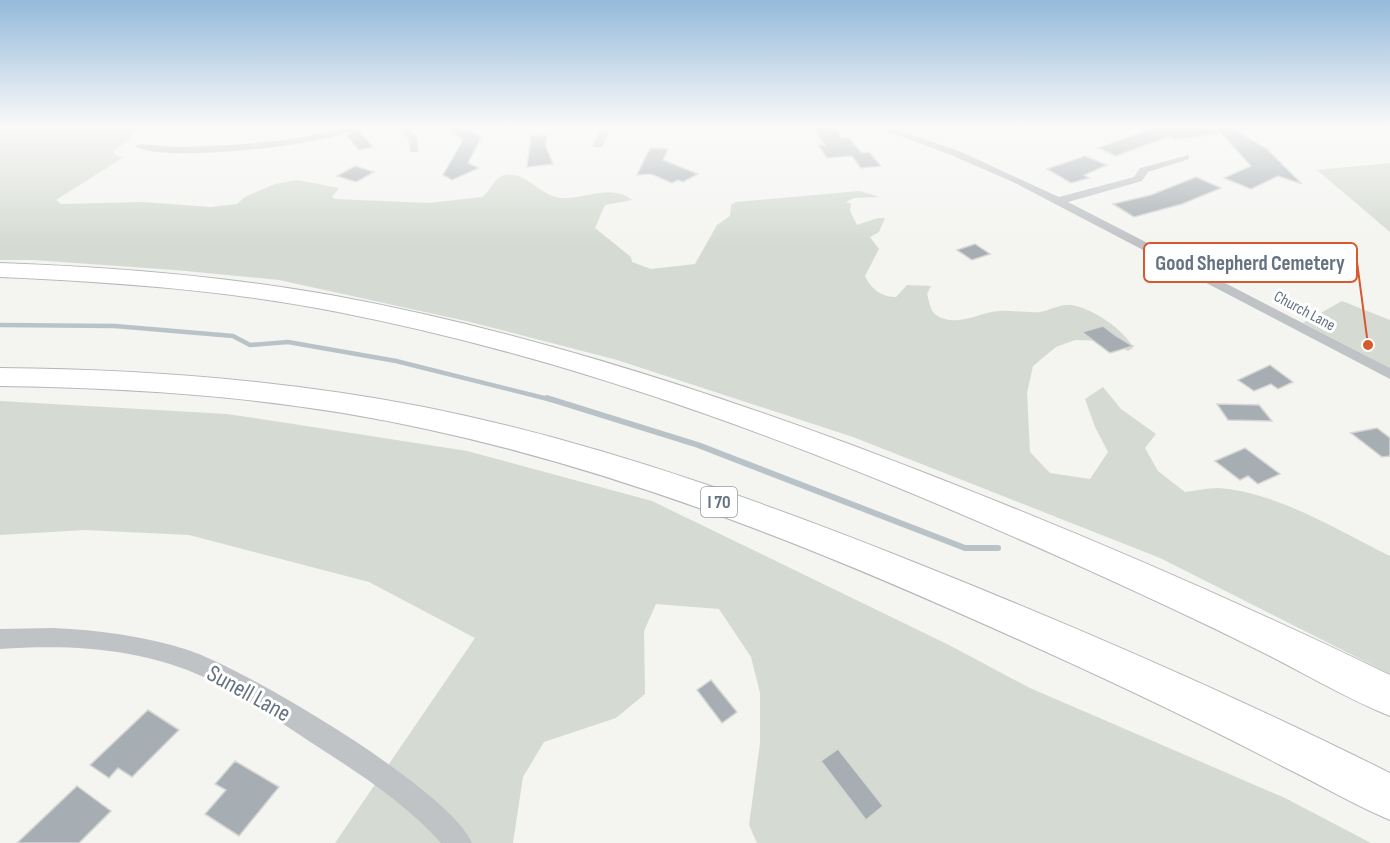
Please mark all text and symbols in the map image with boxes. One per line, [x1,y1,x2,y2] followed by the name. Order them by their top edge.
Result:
[1144,243,1357,282] callout: Good Shepherd Cemetery
[1155,251,1345,276] text: Good Shepherd Cemetery
[1270,287,1338,335] street label: Church Lane
[701,487,737,517] road number: I 70
[202,659,296,728] street label: Sunell Lane

